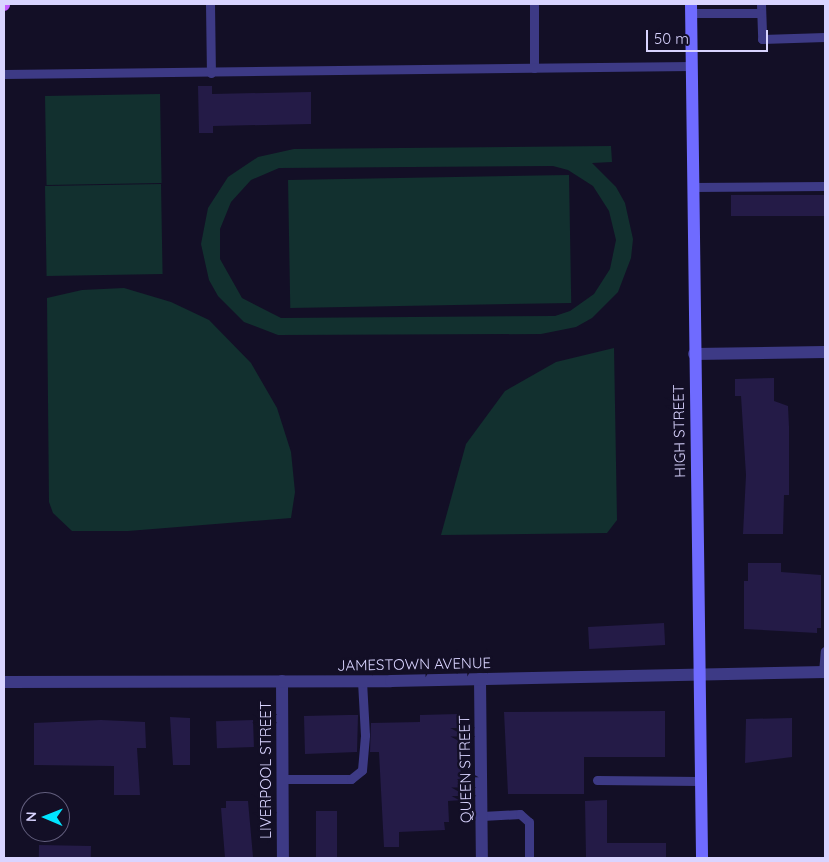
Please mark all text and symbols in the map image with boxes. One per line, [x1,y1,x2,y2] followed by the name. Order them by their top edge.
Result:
[649,20,772,52] scale bar
[654,29,689,48] text: 50 m
[669,384,689,478] street label: HIGH STREET
[337,654,491,674] street label: JAMESTOWN AVENUE
[257,701,275,839] street label: LIVERPOOL STREET
[455,715,475,823] street label: QUEEN STREET
[20,792,70,842] north arrow
[22,811,40,822] text: N

